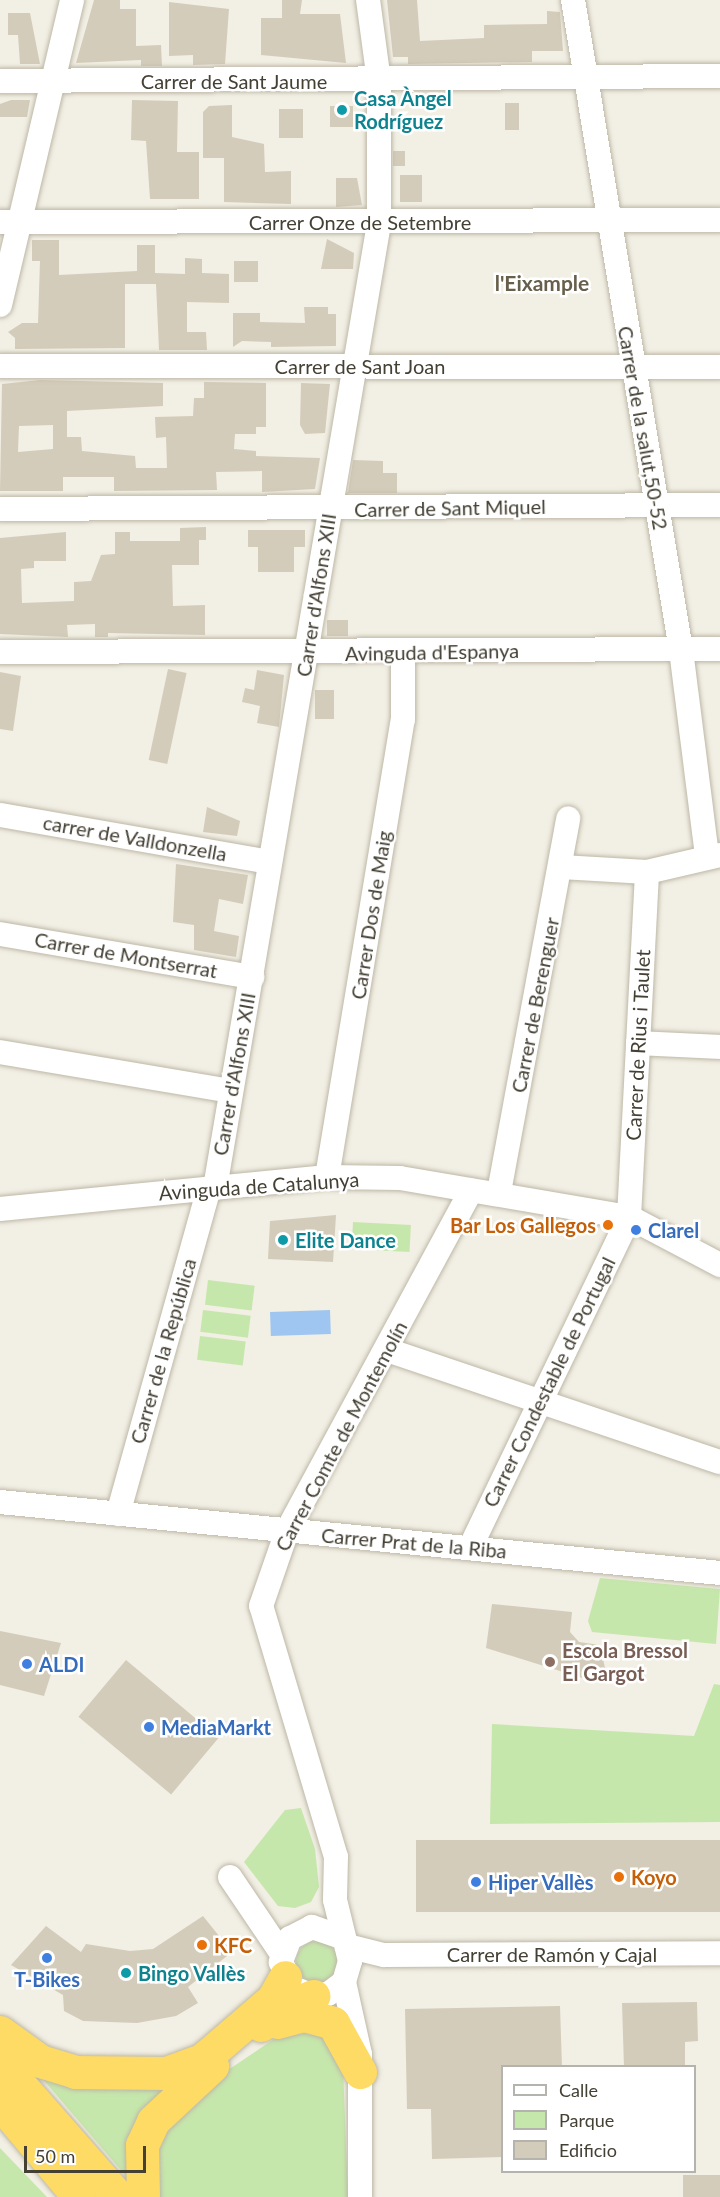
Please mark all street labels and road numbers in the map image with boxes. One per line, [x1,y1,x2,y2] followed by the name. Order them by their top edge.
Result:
[140,69,328,93] street label: Carrer de Sant Jaume
[249,210,471,234] street label: Carrer Onze de Setembre
[613,324,673,532] street label: Carrer de la salut,50-52
[274,354,446,378] street label: Carrer de Sant Joan
[354,494,546,522] street label: Carrer de Sant Miquel
[291,511,341,679] street label: Carrer d'Alfons XIII
[345,638,519,666] street label: Avinguda d'Espanya
[41,810,229,866] street label: carrer de Valldonzella
[346,829,396,1001] street label: Carrer Dos de Maig
[506,915,564,1095] street label: Carrer de Berenguer
[32,927,220,983] street label: Carrer de Montserrat
[621,948,655,1142] street label: Carrer de Rius i Taulet
[208,990,260,1158] street label: Carrer d'Alfons XIII
[158,1167,360,1205] street label: Avinguda de Catalunya
[478,1253,620,1511] street label: Carrer Condestable de Portugal
[125,1255,201,1447] street label: Carrer de la República
[270,1317,412,1555] street label: Carrer Comte de Montemolín
[320,1523,508,1563] street label: Carrer Prat de la Riba
[446,1942,658,1966] street label: Carrer de Ramón y Cajal

